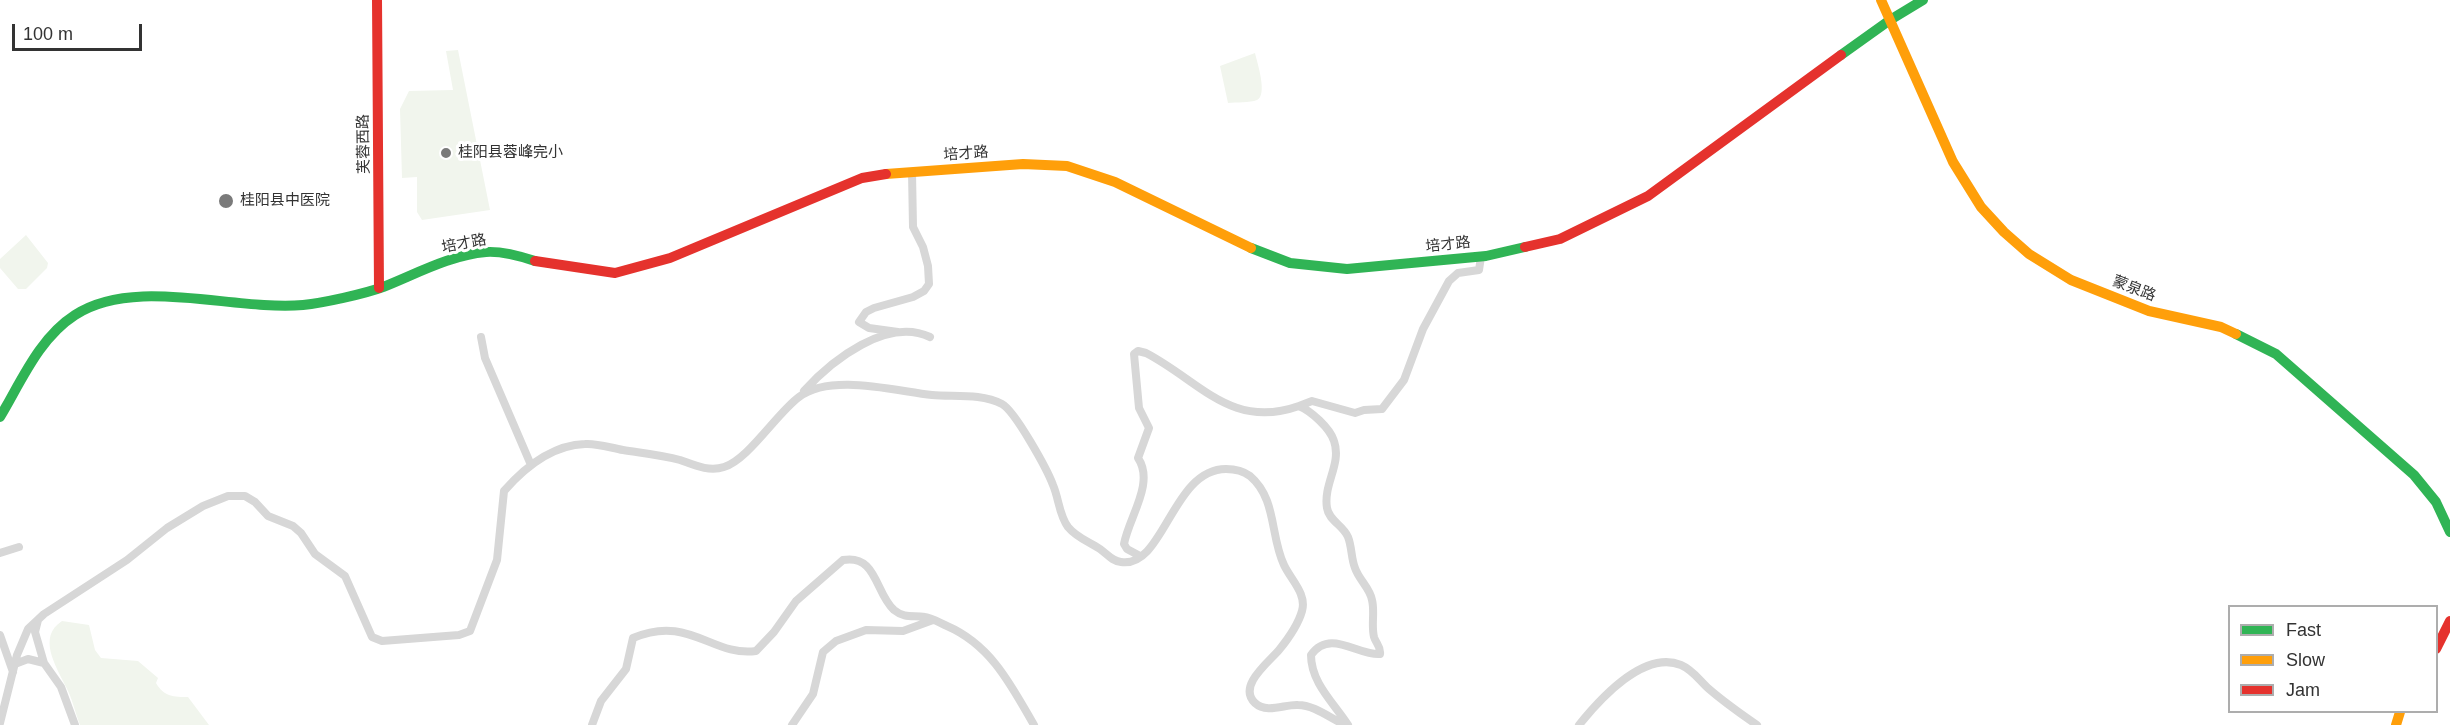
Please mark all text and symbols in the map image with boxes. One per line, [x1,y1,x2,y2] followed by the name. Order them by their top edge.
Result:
[15,12,146,50] scale bar
[23,24,73,44] text: 100 m
[354,114,374,174] street label: 芙蓉西路
[943,143,989,165] street label: 培才路
[458,144,563,162] place label: 桂阳县蓉峰完小
[439,146,453,160] marker: 桂阳县蓉峰完小
[217,192,235,210] marker: 桂阳县中医院
[240,192,330,210] place label: 桂阳县中医院
[440,231,488,257] street label: 培才路
[1425,234,1471,256] street label: 培才路
[2110,273,2158,305] street label: 蒙泉路
[2228,605,2438,713] legend
[2286,620,2321,640] text: Fast
[2286,650,2325,670] text: Slow
[2286,680,2320,700] text: Jam

